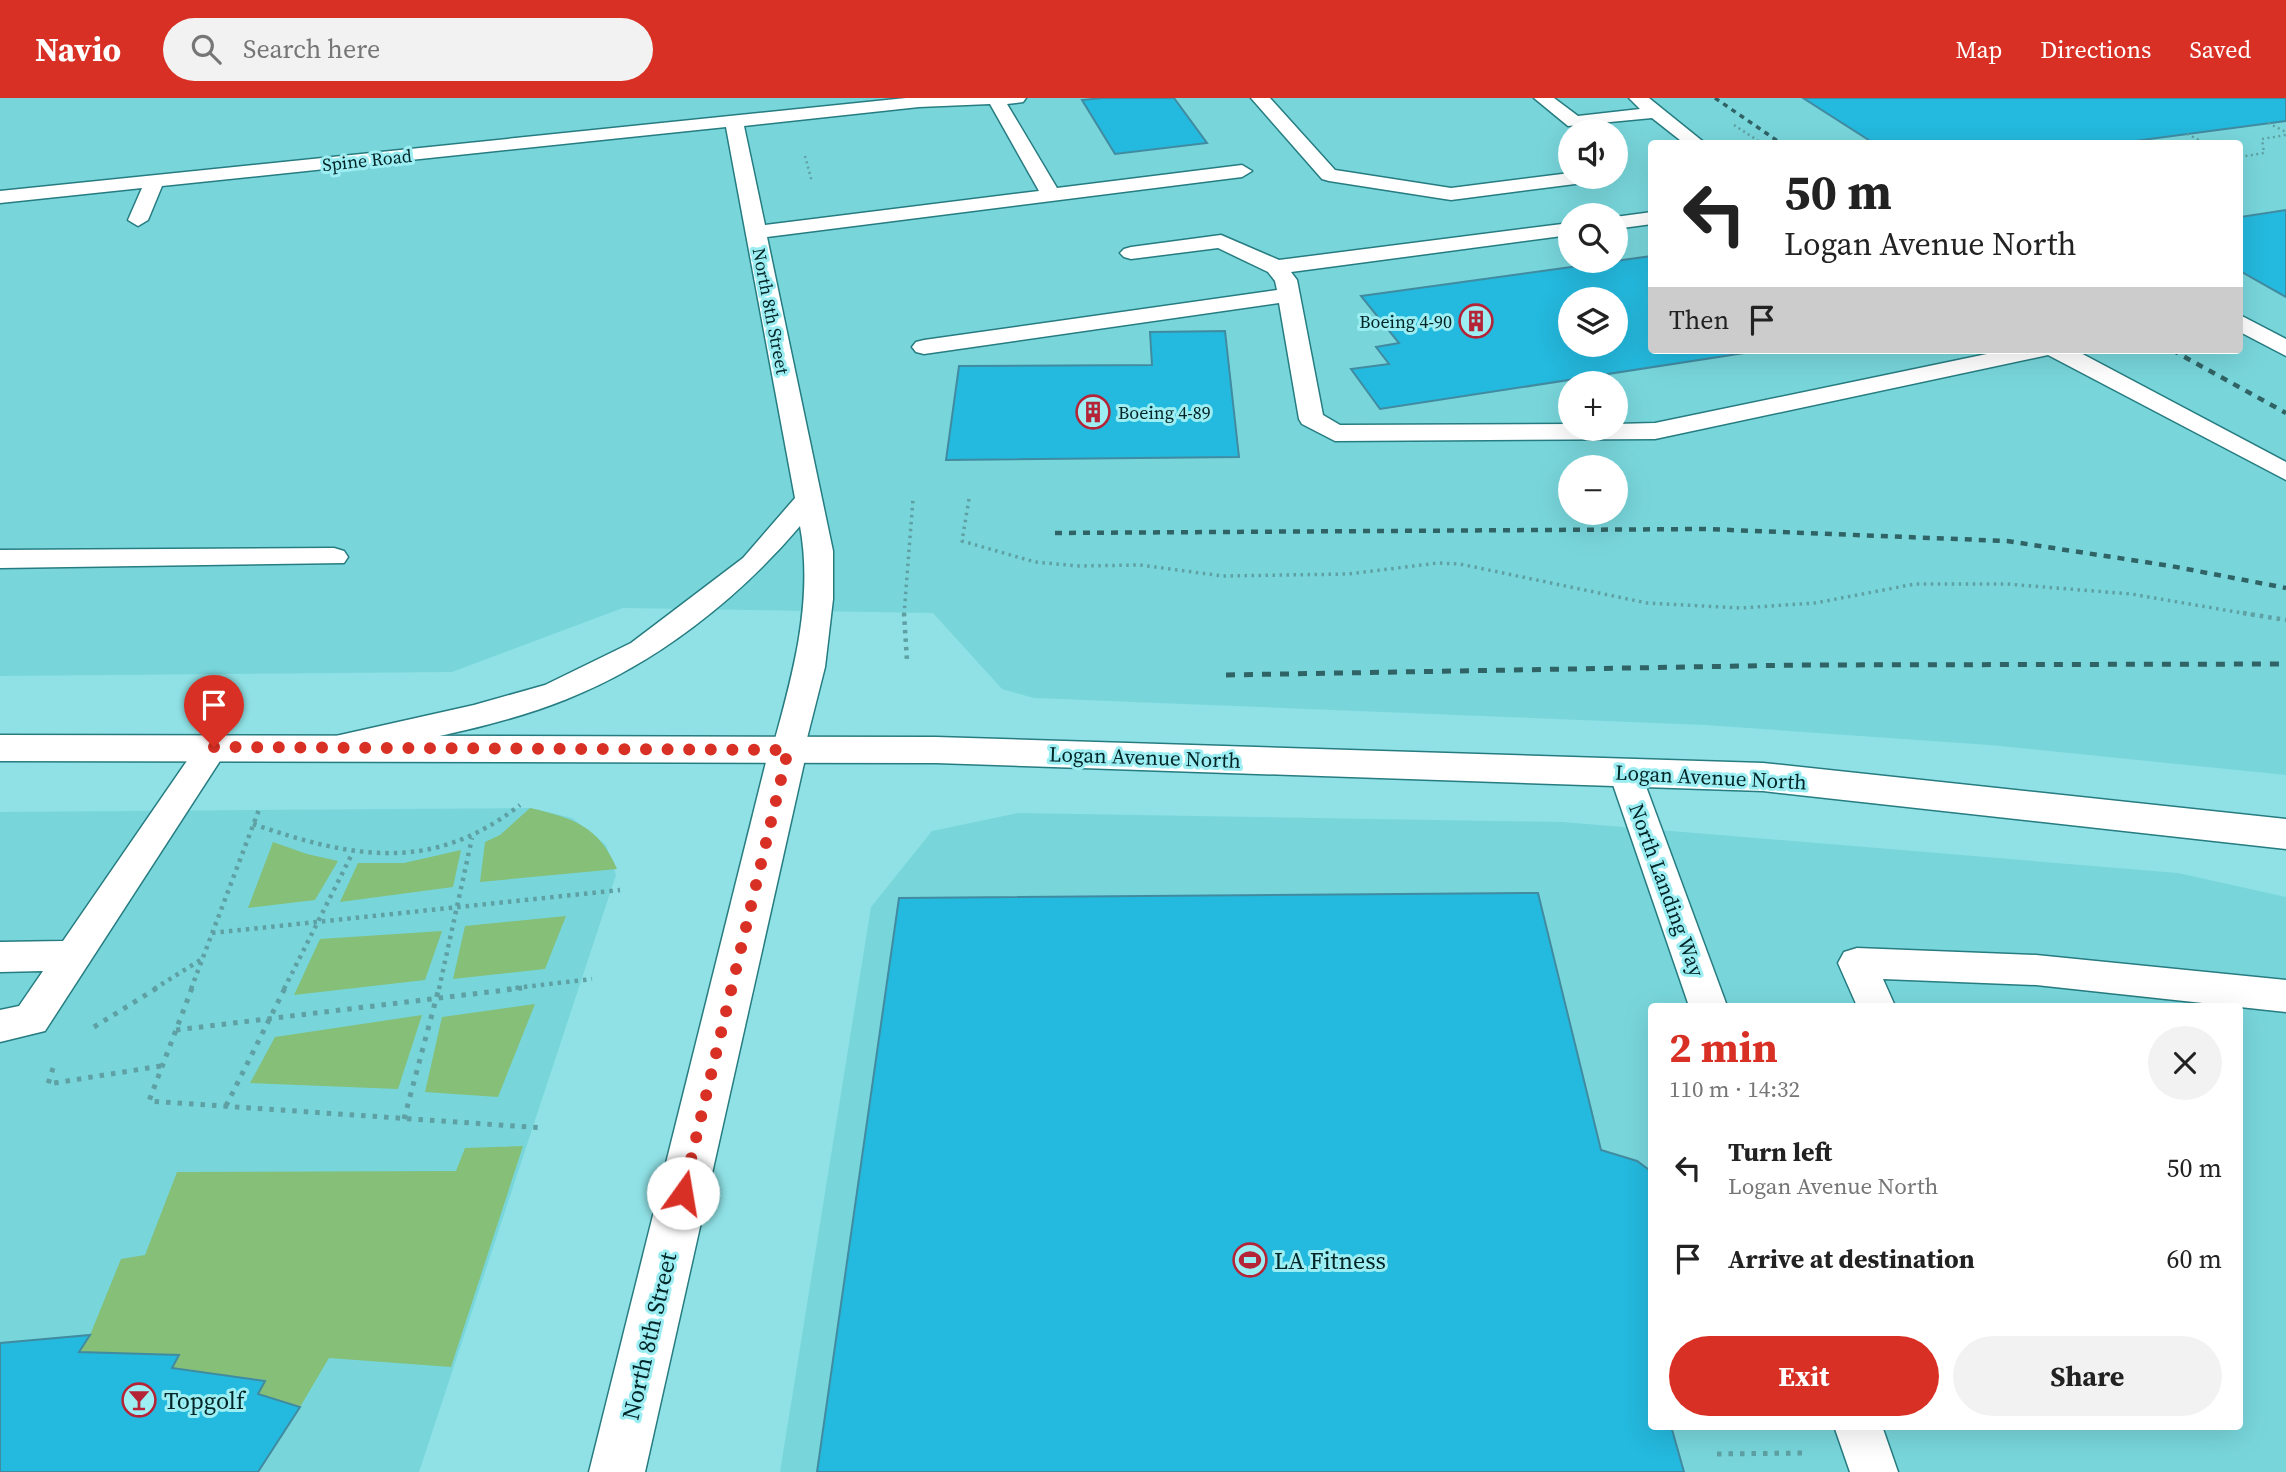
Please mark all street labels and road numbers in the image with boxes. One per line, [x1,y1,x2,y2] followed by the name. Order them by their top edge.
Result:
[321,143,413,177] street label: Spine Road
[747,246,796,376] street label: North 8th Street
[1049,739,1241,775] street label: Logan Avenue North
[1614,757,1808,797] street label: Logan Avenue North
[1622,799,1712,981] street label: North Landing Way
[614,1249,684,1423] street label: North 8th Street

